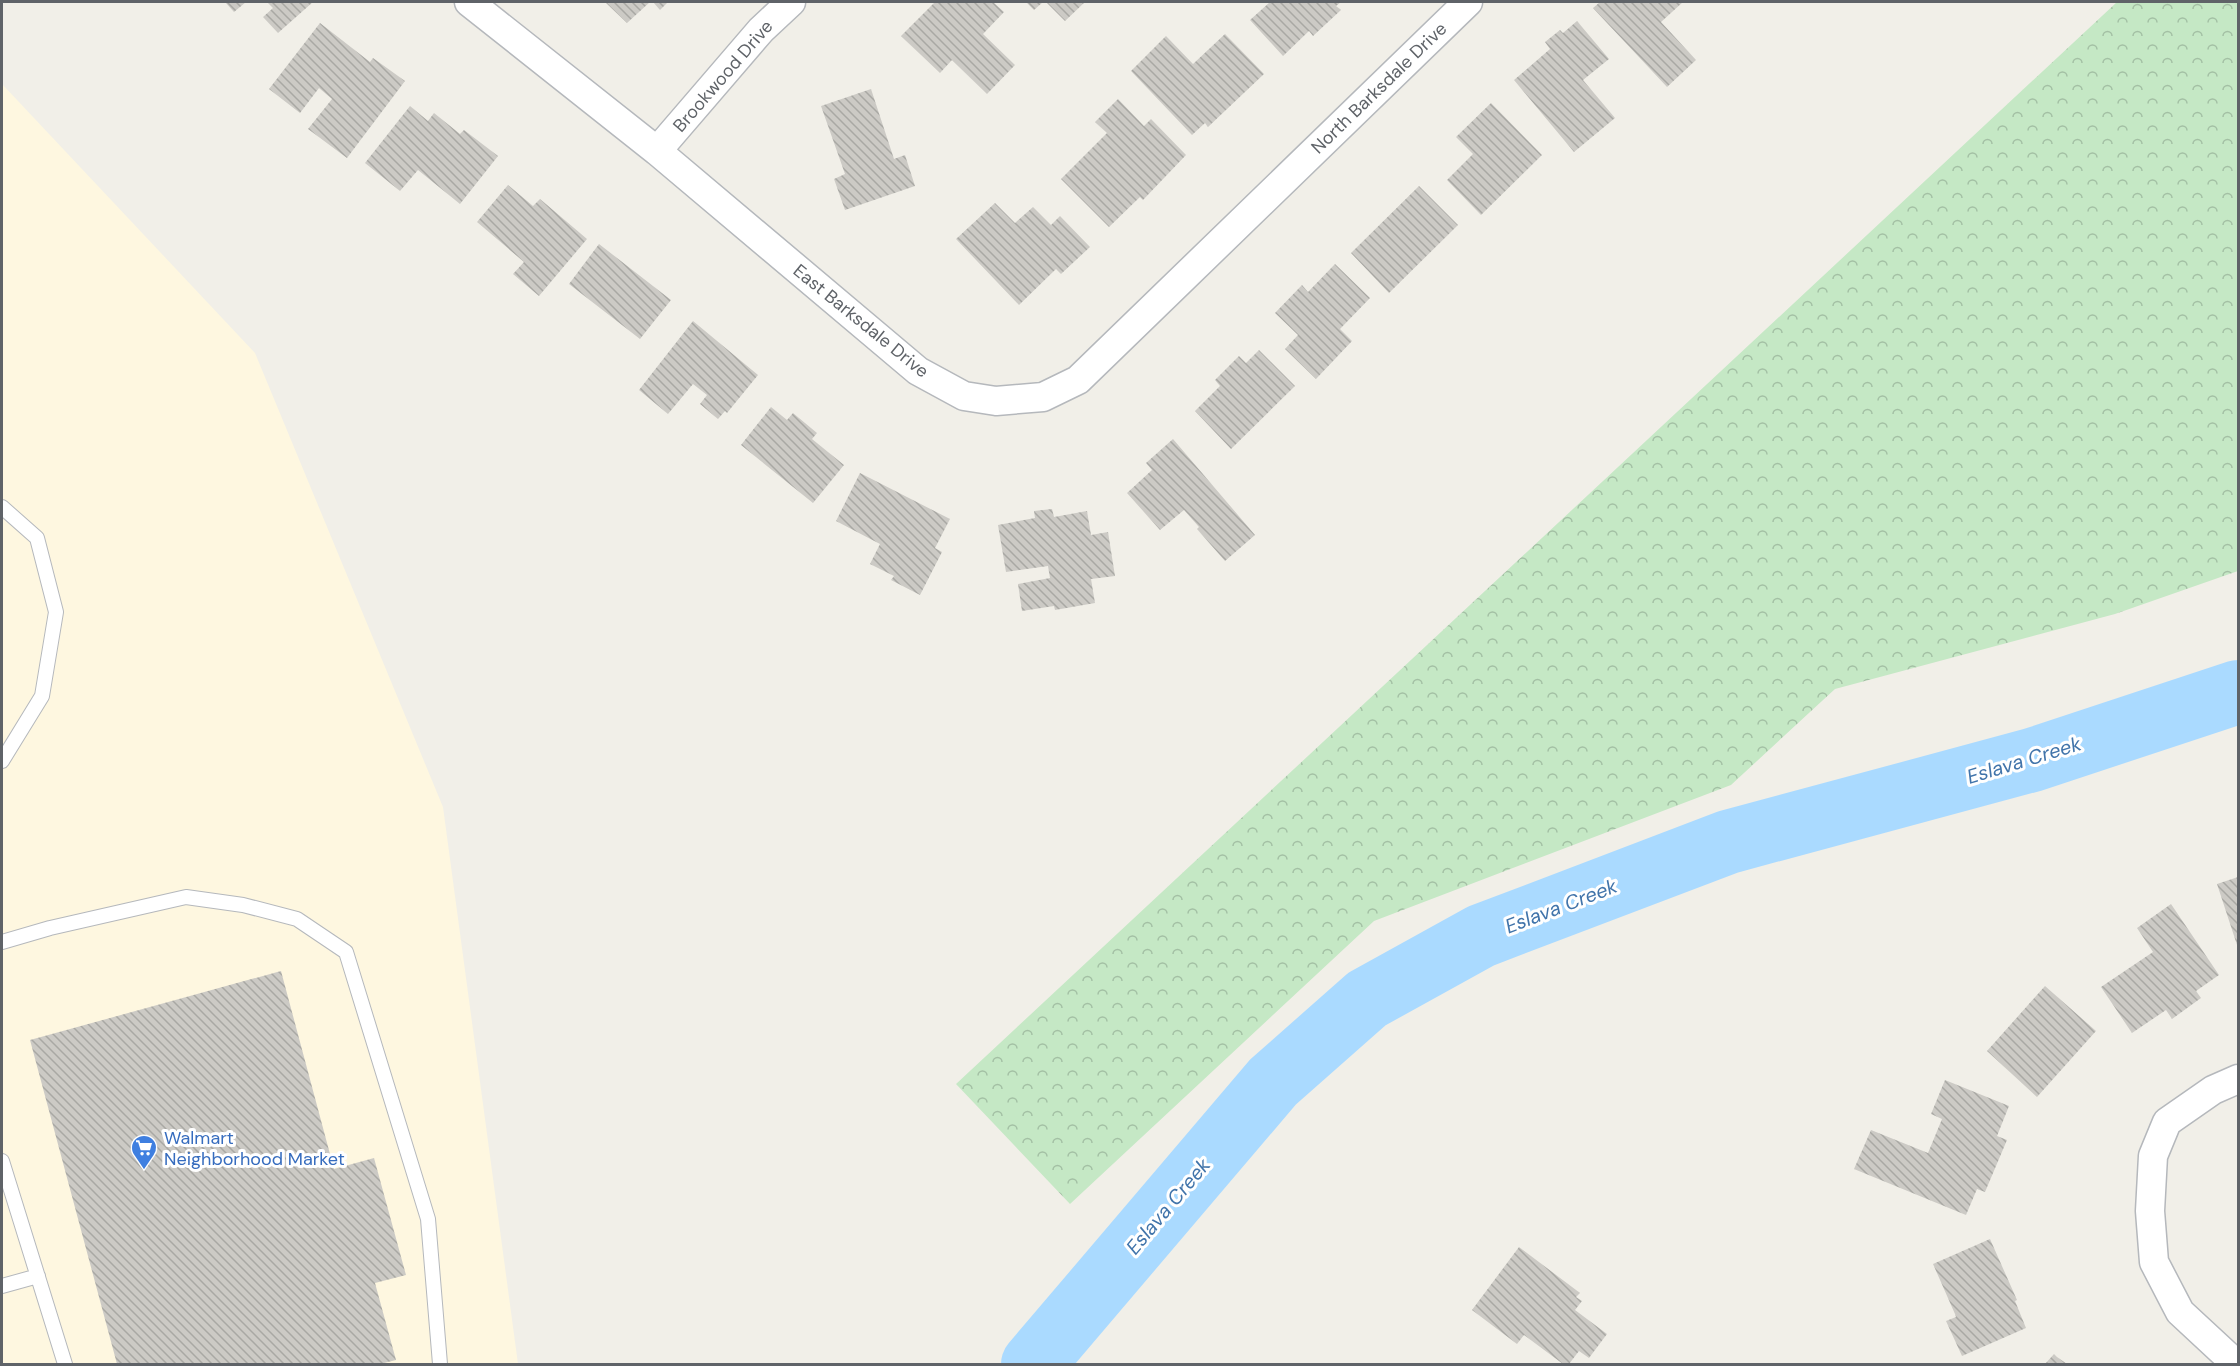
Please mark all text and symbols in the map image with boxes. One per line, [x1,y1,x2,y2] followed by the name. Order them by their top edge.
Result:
[668,15,778,137] street label: Brookwood Drive
[1306,17,1452,159] street label: North Barksdale Drive
[788,259,934,383] street label: East Barksdale Drive
[1964,730,2085,790] water label: Eslava Creek
[1501,872,1621,939] water label: Eslava Creek
[164,1126,345,1171] place label: Walmart Neighborhood Market
[129,1133,159,1171] supermarket icon: Walmart Neighborhood Market
[1120,1152,1216,1260] water label: Eslava Creek

